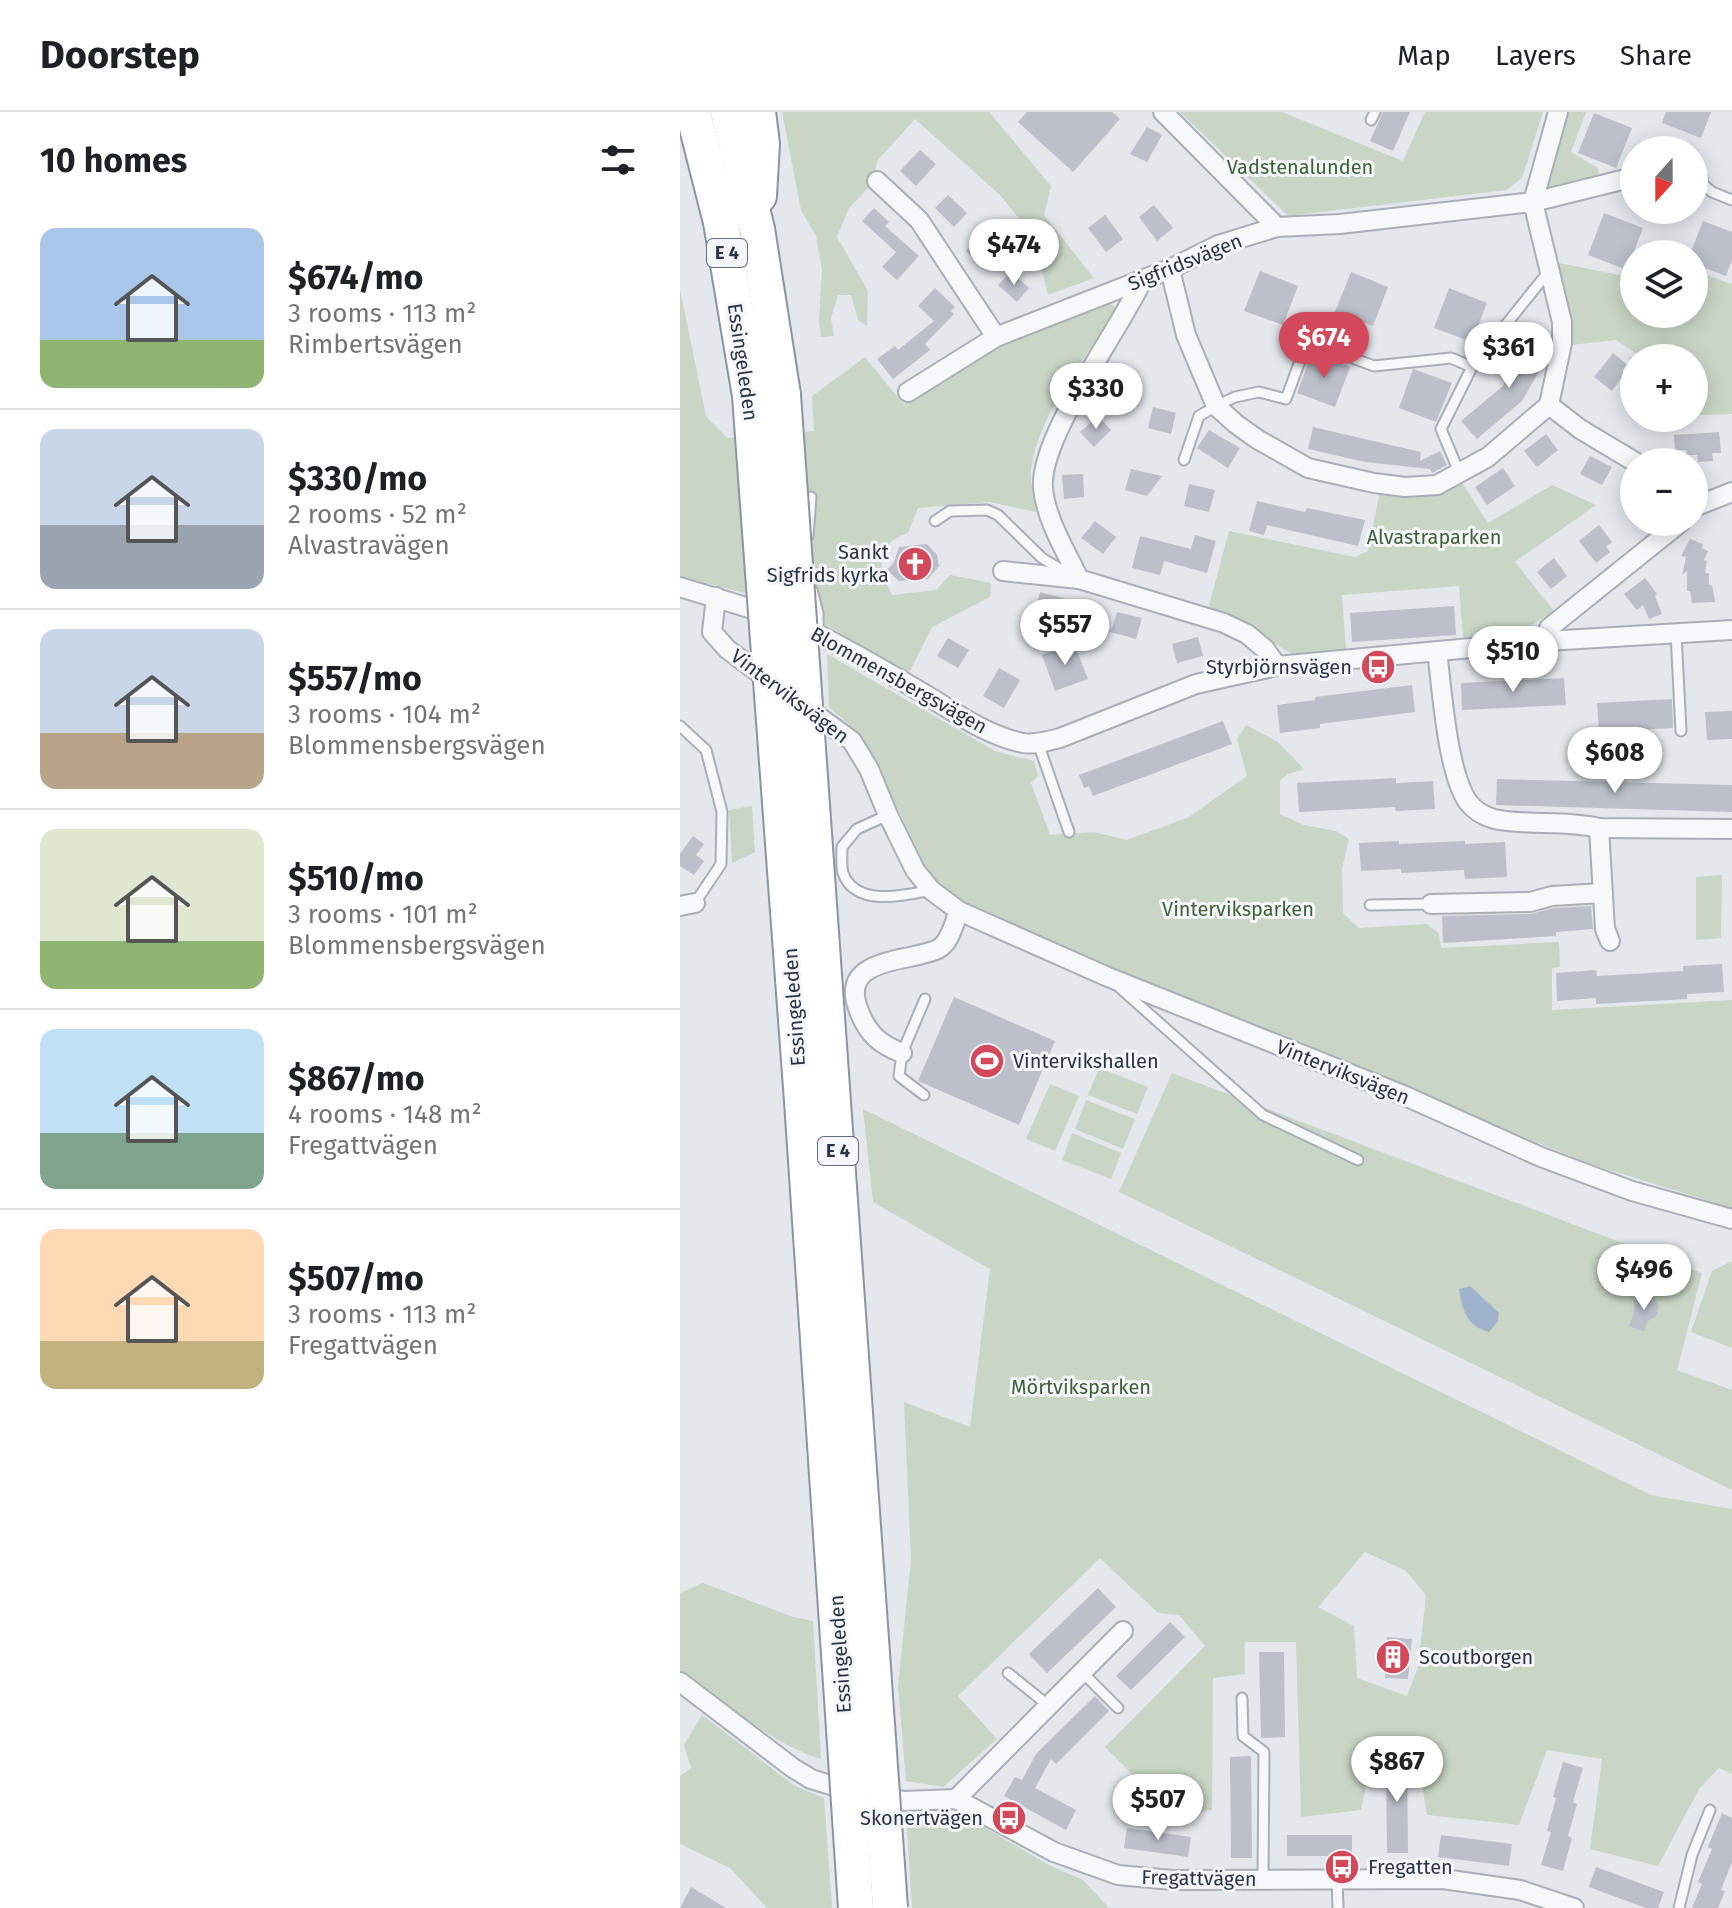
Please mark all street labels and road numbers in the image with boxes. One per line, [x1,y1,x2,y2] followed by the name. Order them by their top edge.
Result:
[1124,228,1246,296] street label: Sigfridsvägen
[707,239,747,267] road number: E 4
[723,302,763,422] street label: Essingeleden
[807,621,991,739] street label: Blommensbergsvägen
[726,644,854,748] street label: Vinterviksvägen
[778,947,810,1067] street label: Essingeleden
[1273,1034,1413,1110] street label: Vinterviksvägen
[818,1137,858,1165] road number: E 4
[824,1594,856,1714] street label: Essingeleden
[1141,1865,1257,1891] street label: Fregattvägen

